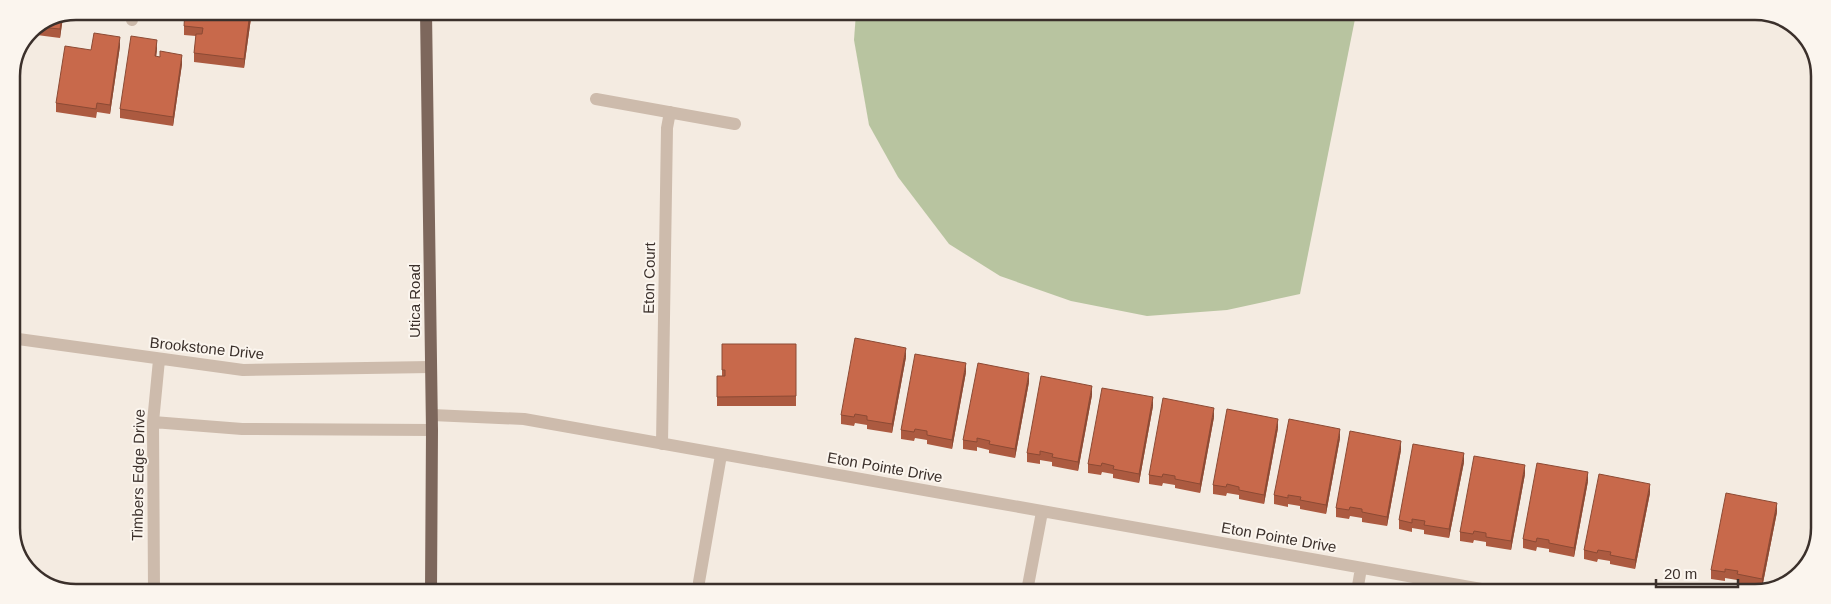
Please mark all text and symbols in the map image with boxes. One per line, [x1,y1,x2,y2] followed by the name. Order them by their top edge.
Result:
[640,241,658,314] street label: Eton Court
[406,264,423,338] street label: Utica Road
[149,334,265,362] street label: Brookstone Drive
[128,409,148,541] street label: Timbers Edge Drive
[826,448,944,486] street label: Eton Pointe Drive
[1220,518,1338,556] street label: Eton Pointe Drive
[1656,556,1738,588] scale bar
[1664,565,1697,582] text: 20 m

